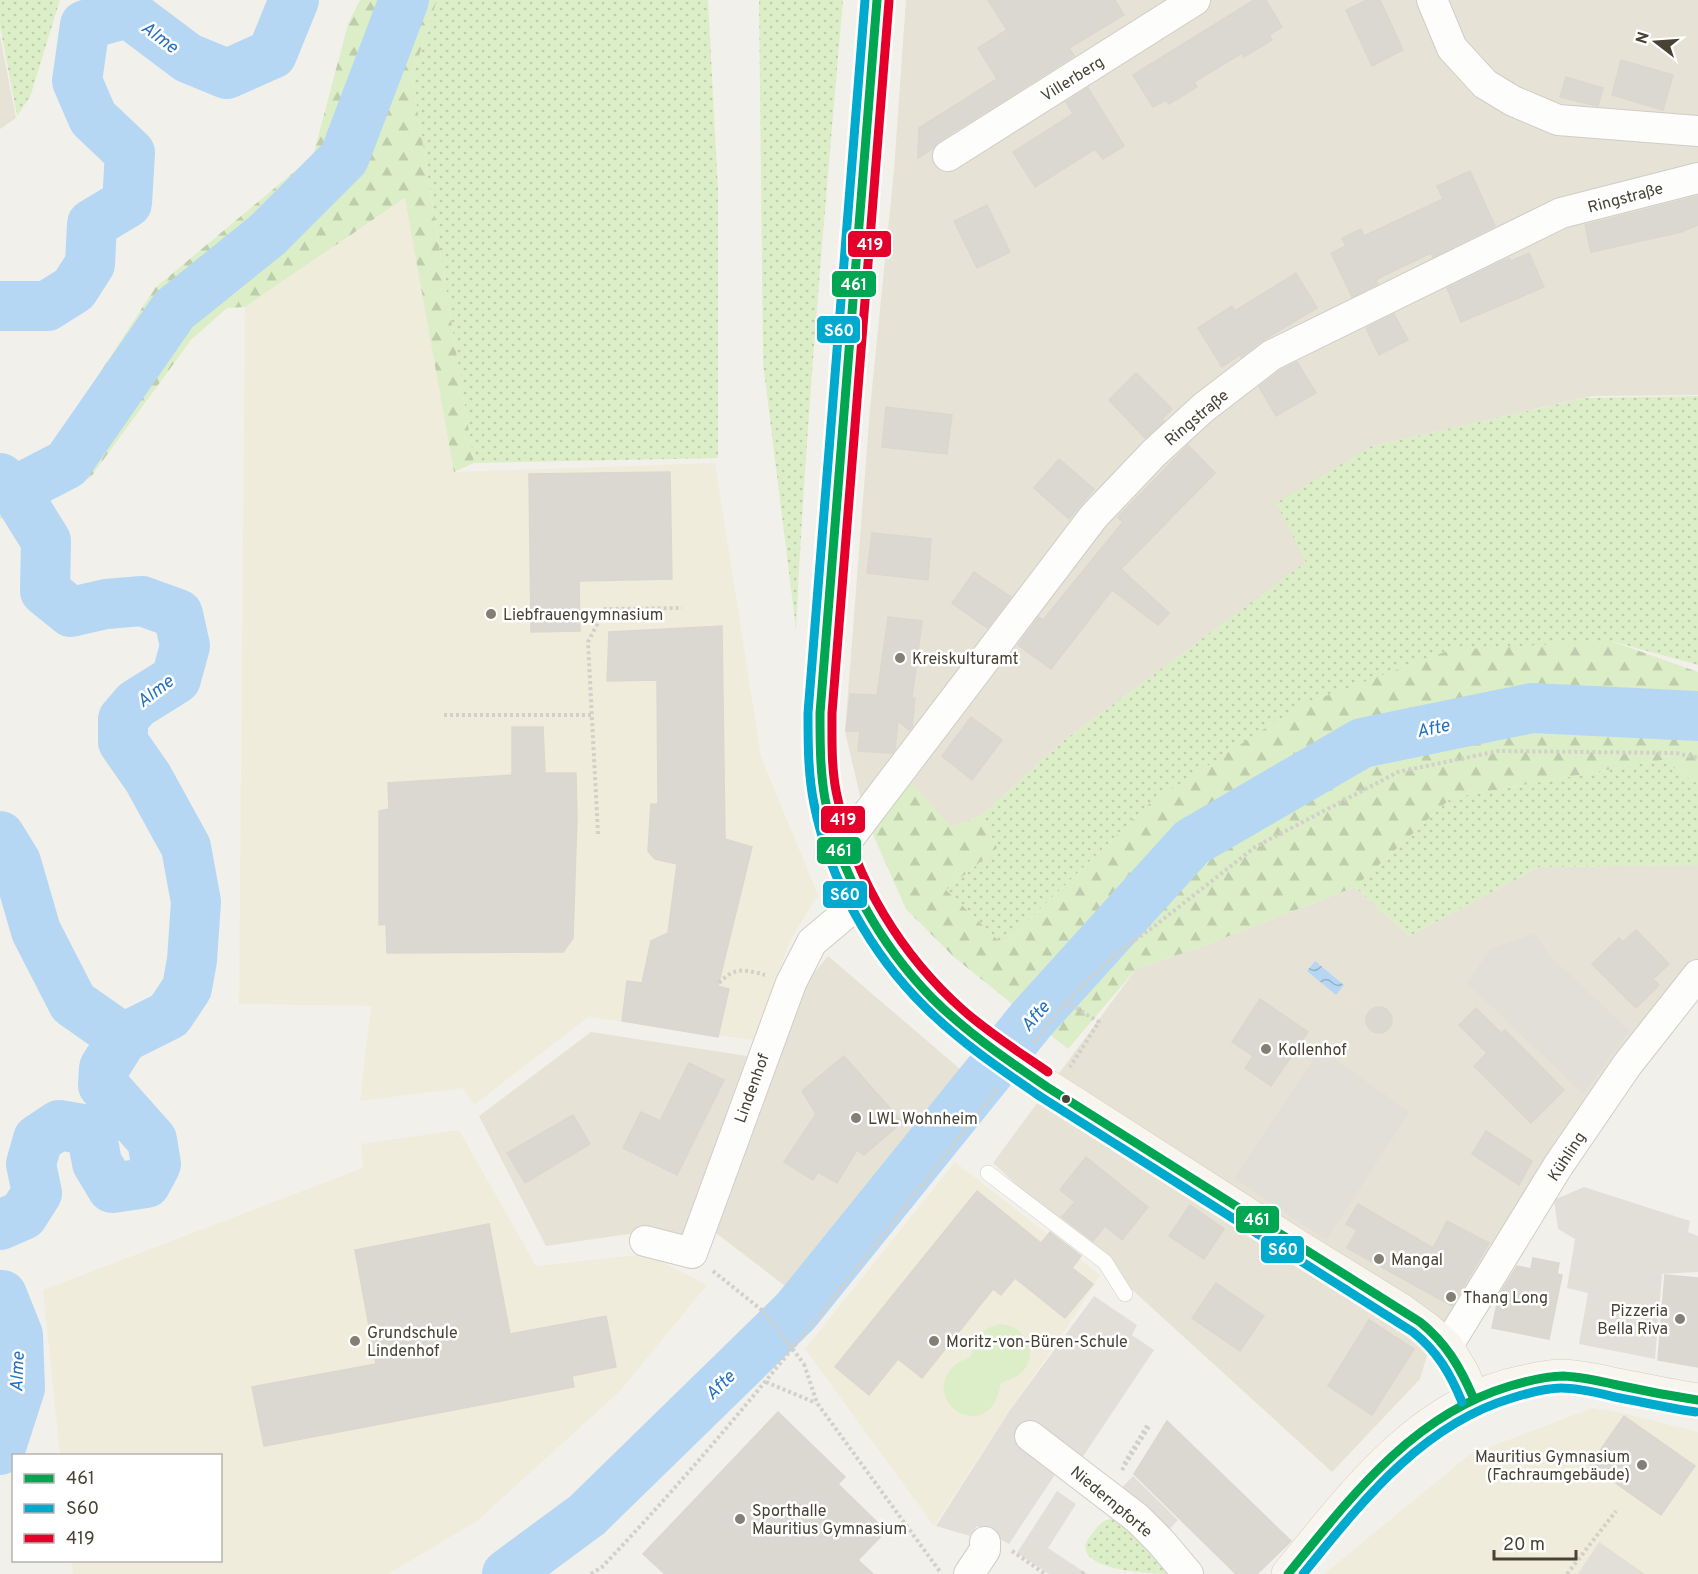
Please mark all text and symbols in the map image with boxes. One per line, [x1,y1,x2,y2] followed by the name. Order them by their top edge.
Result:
[1626,12,1686,72] north arrow
[136,17,183,60] water label: Alme
[1632,30,1655,47] text: N
[1038,52,1108,107] street label: Villerberg
[1586,179,1666,219] street label: Ringstraße
[847,230,892,258] line badge: 419
[857,236,883,256] text: 419
[831,270,877,298] line badge: 461
[841,276,867,296] text: 461
[816,315,861,344] line badge: S60
[824,322,854,342] text: S60
[1161,386,1233,451] street label: Ringstraße
[503,606,663,626] place label: Liebfrauengymnasium
[484,607,498,621] marker: Liebfrauengymnasium
[912,650,1019,670] place label: Kreiskulturamt
[893,651,907,665] marker: Kreiskulturamt
[133,670,180,714] water label: Alme
[1415,715,1453,744] water label: Afte
[820,805,866,834] line badge: 419
[830,811,856,831] text: 419
[816,836,862,865] line badge: 461
[826,842,852,862] text: 461
[822,880,868,909] line badge: S60
[830,886,860,906] text: S60
[1017,996,1056,1037] water label: Afte
[1278,1041,1347,1061] place label: Kollenhof
[1259,1042,1273,1056] marker: Kollenhof
[731,1051,775,1126] street label: Lindenhof
[1060,1093,1072,1105] unlabelled marker
[868,1110,978,1130] place label: LWL Wohnheim
[849,1111,863,1125] marker: LWL Wohnheim
[1544,1129,1591,1186] street label: Kühling
[1235,1205,1280,1234] line badge: 461
[1244,1211,1270,1231] text: 461
[1260,1235,1305,1264] line badge: S60
[1268,1241,1298,1261] text: S60
[1391,1251,1443,1271] place label: Mangal
[1372,1252,1386,1266] marker: Mangal
[1463,1289,1548,1309] place label: Thang Long
[1444,1290,1458,1304] marker: Thang Long
[1597,1302,1668,1340] place label: Pizzeria Bella Riva
[1673,1312,1687,1326] marker: Pizzeria Bella Riva
[367,1324,458,1362] place label: Grundschule Lindenhof
[946,1333,1128,1353] place label: Moritz-von-Büren-Schule
[348,1334,362,1348] marker: Grundschule Lindenhof
[927,1334,941,1348] marker: Moritz-von-Büren-Schule
[6,1351,31,1393] water label: Alme
[701,1366,741,1406] water label: Afte
[1475,1448,1630,1486] place label: Mauritius Gymnasium (Fachraumgebäude)
[12,1454,222,1562] legend
[1635,1458,1649,1472] marker: Mauritius Gymnasium (Fachraumgebäude)
[1066,1462,1156,1543] street label: Niedernpforte
[66,1468,95,1491] text: 461
[66,1498,99,1521] text: S60
[752,1502,907,1540] place label: Sporthalle Mauritius Gymnasium
[733,1512,747,1526] marker: Sporthalle Mauritius Gymnasium
[1494,1523,1576,1561] scale bar
[66,1528,95,1551] text: 419
[1503,1534,1545,1557] text: 20 m

